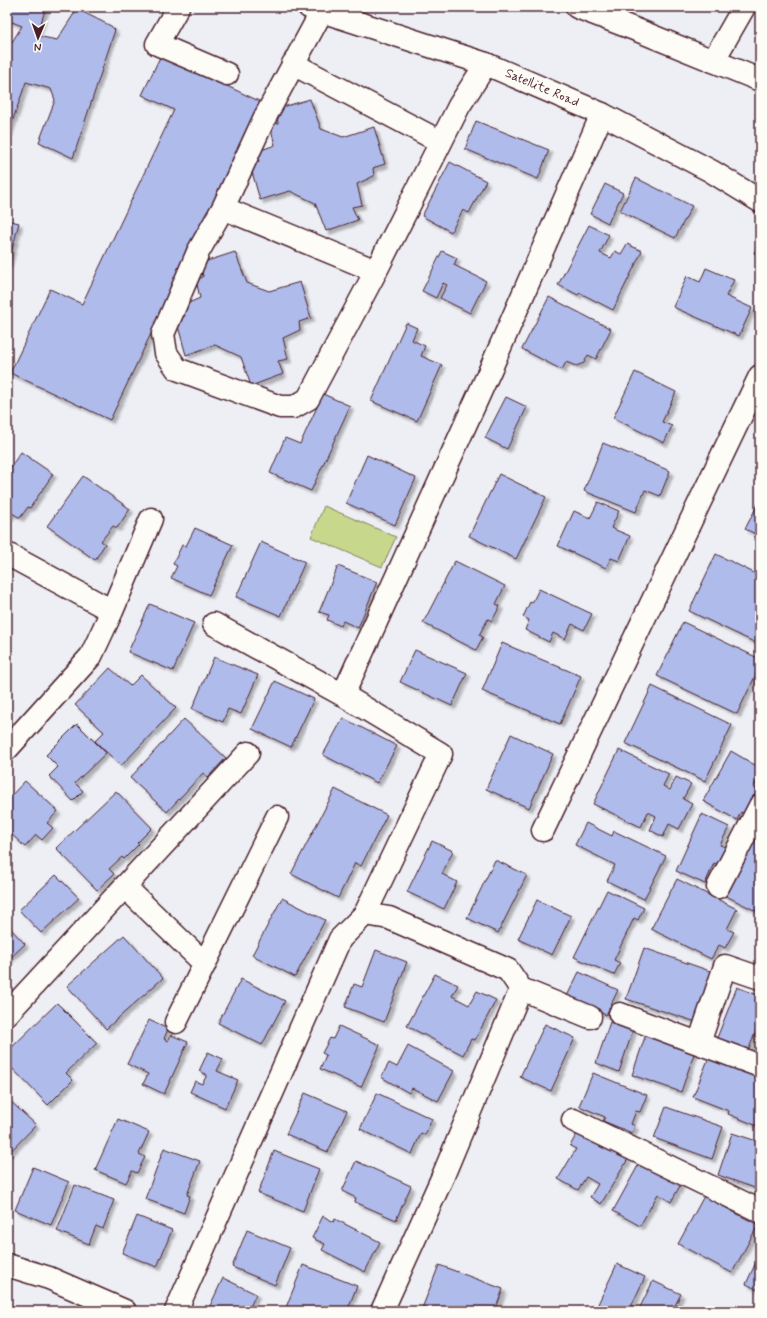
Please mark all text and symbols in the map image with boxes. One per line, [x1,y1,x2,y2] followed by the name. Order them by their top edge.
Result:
[18,18,58,58] north arrow
[34,40,42,54] text: N
[502,65,582,111] street label: Satellite Road

